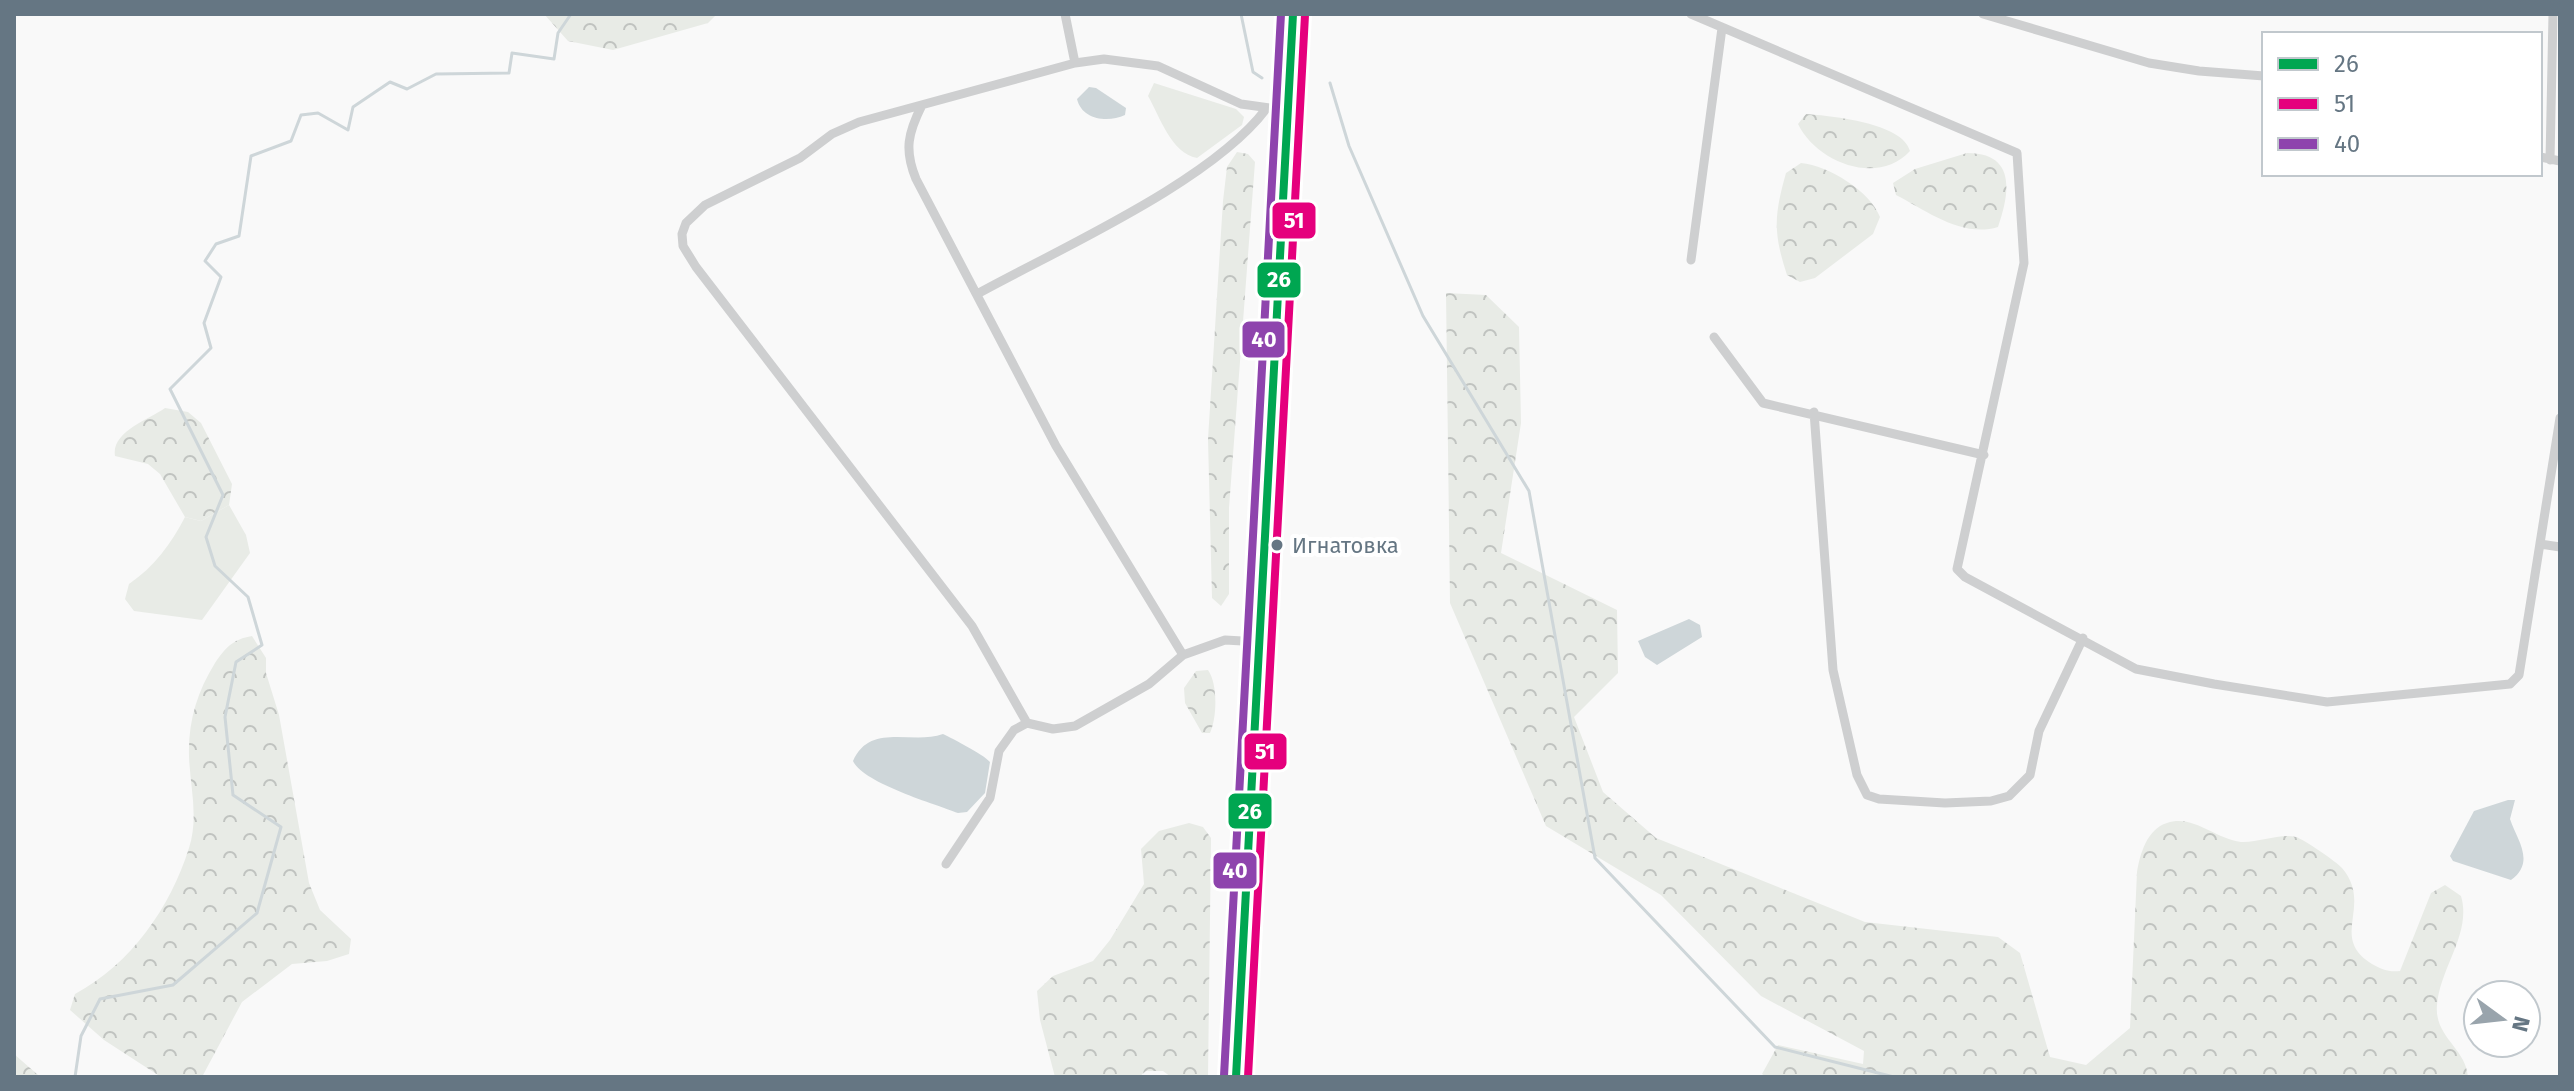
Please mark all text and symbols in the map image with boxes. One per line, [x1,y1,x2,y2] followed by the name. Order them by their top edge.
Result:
[2262,32,2542,176] legend
[2334,50,2359,78] text: 26
[2334,90,2355,118] text: 51
[2334,130,2360,158] text: 40
[1271,201,1317,240] line badge: 51
[1284,207,1304,234] text: 51
[1256,261,1302,299] line badge: 26
[1267,266,1291,293] text: 26
[1241,320,1286,359] line badge: 40
[1251,326,1277,353] text: 40
[1292,532,1399,559] place label: Игнатовка
[1269,537,1285,553] marker: Игнатовка
[1243,732,1288,771] line badge: 51
[1255,738,1275,765] text: 51
[1227,792,1273,830] line badge: 26
[1238,798,1262,825] text: 26
[1212,851,1258,890] line badge: 40
[1222,857,1248,884] text: 40
[2462,979,2542,1059] north arrow
[2506,1014,2536,1035] text: N

